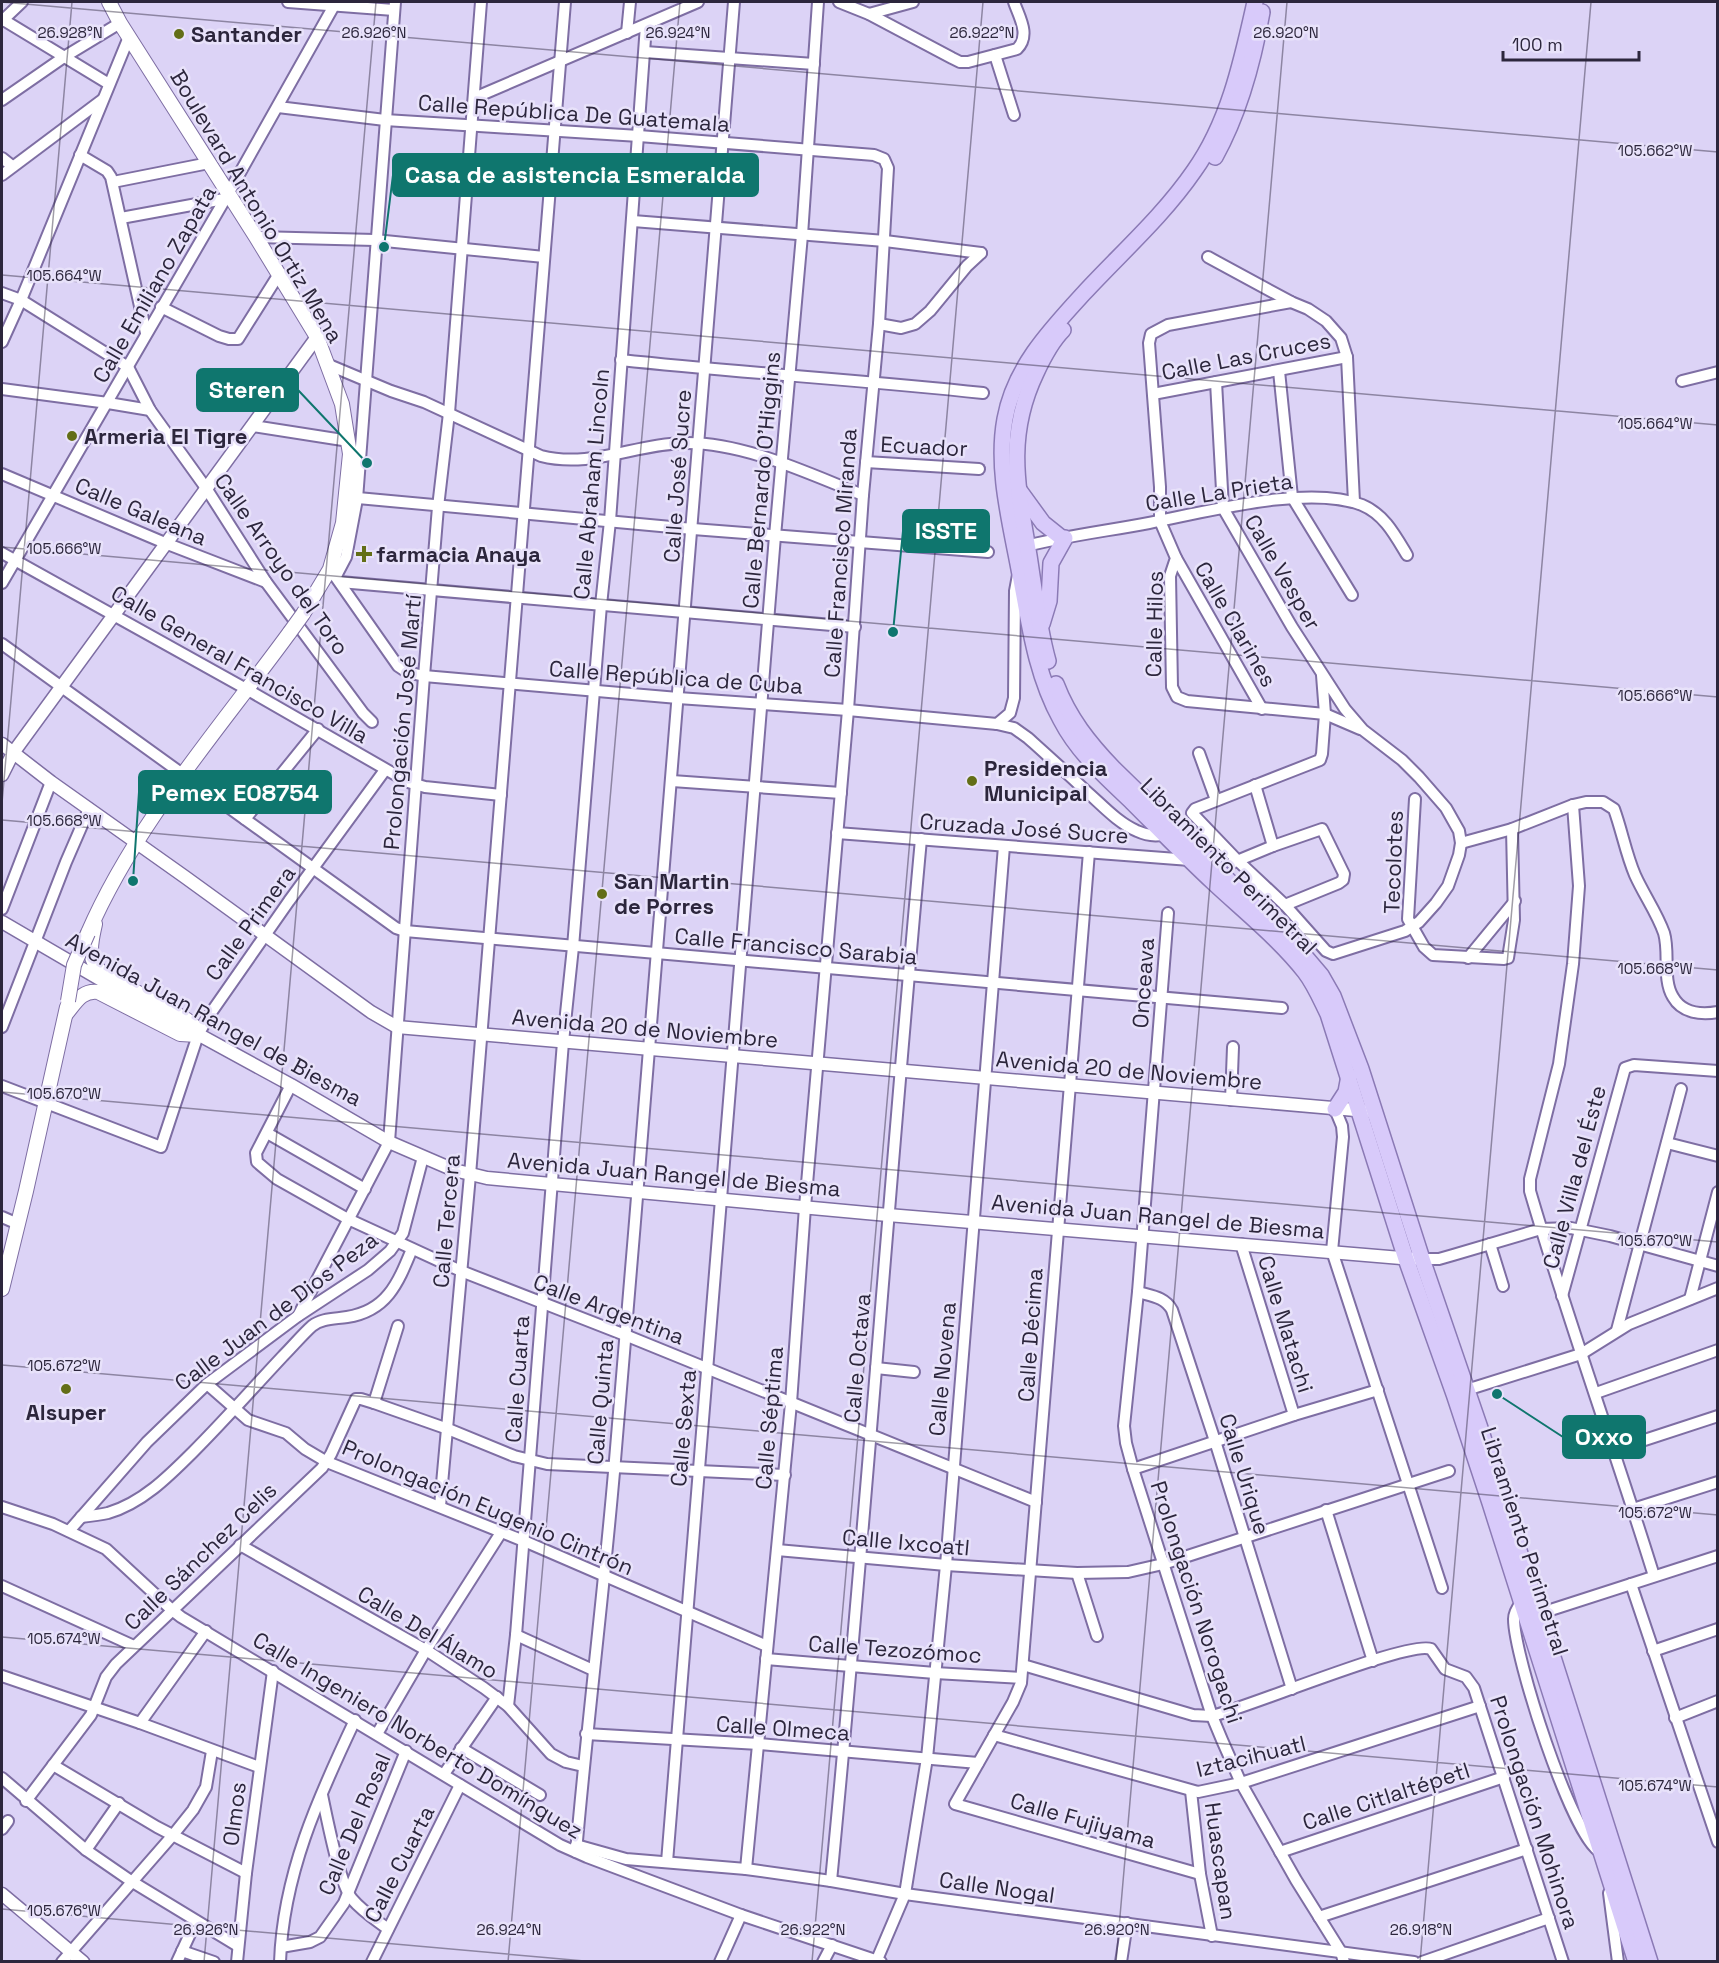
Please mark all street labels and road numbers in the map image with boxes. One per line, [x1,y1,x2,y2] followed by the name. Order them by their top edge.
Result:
[164,64,350,348] street label: Boulevard Antonio Ortiz Mena
[417,88,731,138] street label: Calle República De Guatemala
[86,180,222,388] street label: Calle Emiliano Zapata
[1159,326,1333,386] street label: Calle Las Cruces
[736,350,786,610] street label: Calle Bernardo O'Higgins
[567,367,615,601] street label: Calle Abraham Lincoln
[657,388,697,564] street label: Calle José Sucre
[817,427,863,679] street label: Calle Francisco Miranda
[880,430,968,462] street label: Ecuador
[1143,466,1295,517] street label: Calle La Prieta
[209,468,355,660] street label: Calle Arroyo del Toro
[71,471,212,551] street label: Calle Galeana
[1239,509,1327,635] street label: Calle Vesper
[1189,556,1283,692] street label: Calle Clarines
[1139,570,1169,678] street label: Calle Hilos
[106,579,374,749] street label: Calle General Francisco Villa
[377,592,427,851] street label: Prolongación José Martí
[548,654,804,700] street label: Calle República de Cuba
[1135,772,1323,960] street label: Libramiento Perimetral
[919,807,1129,849] street label: Cruzada José Sucre
[1377,810,1409,914] street label: Tecolotes
[199,860,301,986] street label: Calle Primera
[673,921,919,971] street label: Calle Francisco Sarabia
[61,926,367,1112] street label: Avenida Juan Rangel de Biesma
[1126,936,1160,1029] street label: Onceava
[511,1002,779,1054] street label: Avenida 20 de Noviembre
[995,1044,1263,1096] street label: Avenida 20 de Noviembre
[1536,1082,1612,1272] street label: Calle Villa del Éste
[506,1145,842,1203] street label: Avenida Juan Rangel de Biesma
[426,1153,466,1289] street label: Calle Tercera
[990,1187,1326,1245] street label: Avenida Juan Rangel de Biesma
[169,1225,383,1397] street label: Calle Juan de Dios Peza
[1252,1252,1320,1396] street label: Calle Matachi
[529,1267,689,1351] street label: Calle Argentina
[1011,1267,1049,1403] street label: Calle Décima
[837,1292,877,1424] street label: Calle Octava
[922,1300,962,1437] street label: Calle Novena
[499,1314,535,1444] street label: Calle Cuarta
[581,1338,619,1466] street label: Calle Quinta
[749,1345,789,1491] street label: Calle Séptima
[664,1368,702,1488] street label: Calle Sexta
[1213,1410,1277,1538] street label: Calle Urique
[1475,1423,1575,1659] street label: Libramiento Perimetral
[338,1433,638,1581] street label: Prolongación Eugenio Cintrón
[118,1476,282,1636] street label: Calle Sánchez Celis
[1145,1477,1249,1727] street label: Prolongación Norogachi
[841,1522,971,1562] street label: Calle Ixcoatl
[353,1579,503,1685] street label: Calle Del Álamo
[248,1625,588,1845] street label: Calle Ingeniero Norberto Domínguez
[807,1629,983,1669] street label: Calle Tezozómoc
[1484,1692,1586,1933] street label: Prolongación Mohinora
[715,1709,851,1747] street label: Calle Olmeca
[1193,1729,1309,1783] street label: Iztacihuatl
[311,1749,397,1899] street label: Calle Del Rosal
[1299,1756,1473,1836] street label: Calle Citlaltépetl
[216,1780,252,1848] street label: Olmos
[1007,1786,1159,1854] street label: Calle Fujiyama
[358,1801,441,1927] street label: Calle Cuarta
[1199,1801,1243,1921] street label: Huascapan
[937,1865,1057,1909] street label: Calle Nogal

